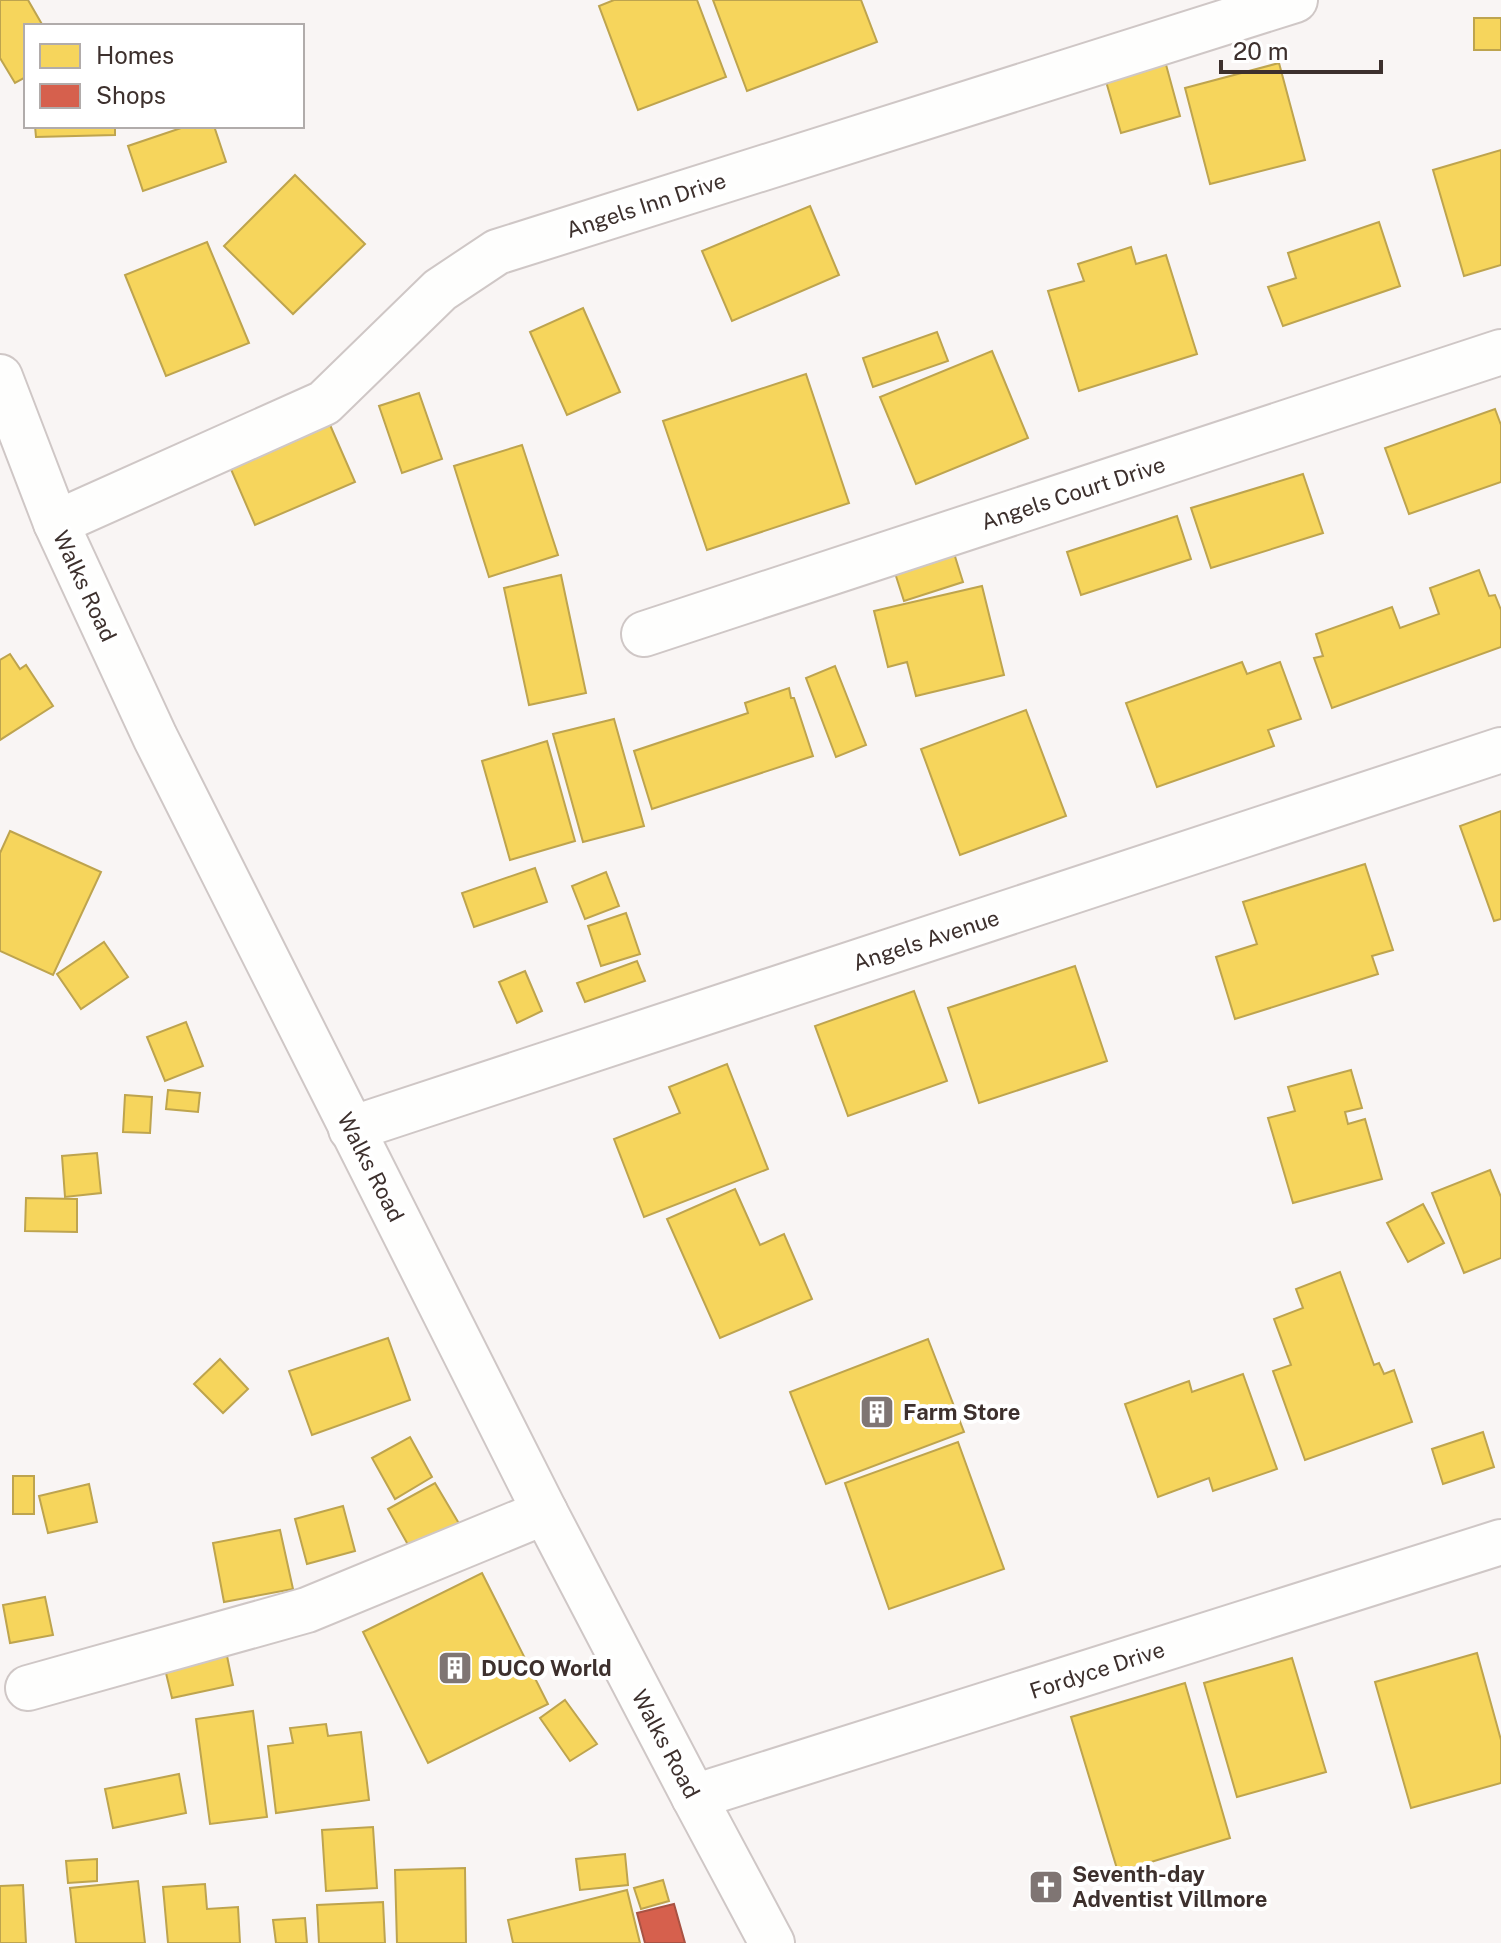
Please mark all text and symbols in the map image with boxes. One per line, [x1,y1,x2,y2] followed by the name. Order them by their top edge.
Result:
[24,24,304,128] legend
[1221,24,1381,74] scale bar
[1233,37,1289,65] text: 20 m
[96,41,174,69] text: Homes
[96,81,166,109] text: Shops
[563,167,729,243] street label: Angels Inn Drive
[978,451,1168,535] street label: Angels Court Drive
[48,526,122,646] street label: Walks Road
[850,904,1002,976] street label: Angels Avenue
[332,1108,410,1226] street label: Walks Road
[858,1393,896,1431] building icon: Farm Store
[903,1399,1021,1425] place label: Farm Store
[1026,1636,1168,1704] street label: Fordyce Drive
[436,1649,474,1687] building icon: DUCO World
[481,1655,612,1681] place label: DUCO World
[627,1685,705,1803] street label: Walks Road
[1072,1861,1267,1912] place label: Seventh-day Adventist Villmore
[1027,1868,1065,1906] church icon: Seventh-day Adventist Villmore

